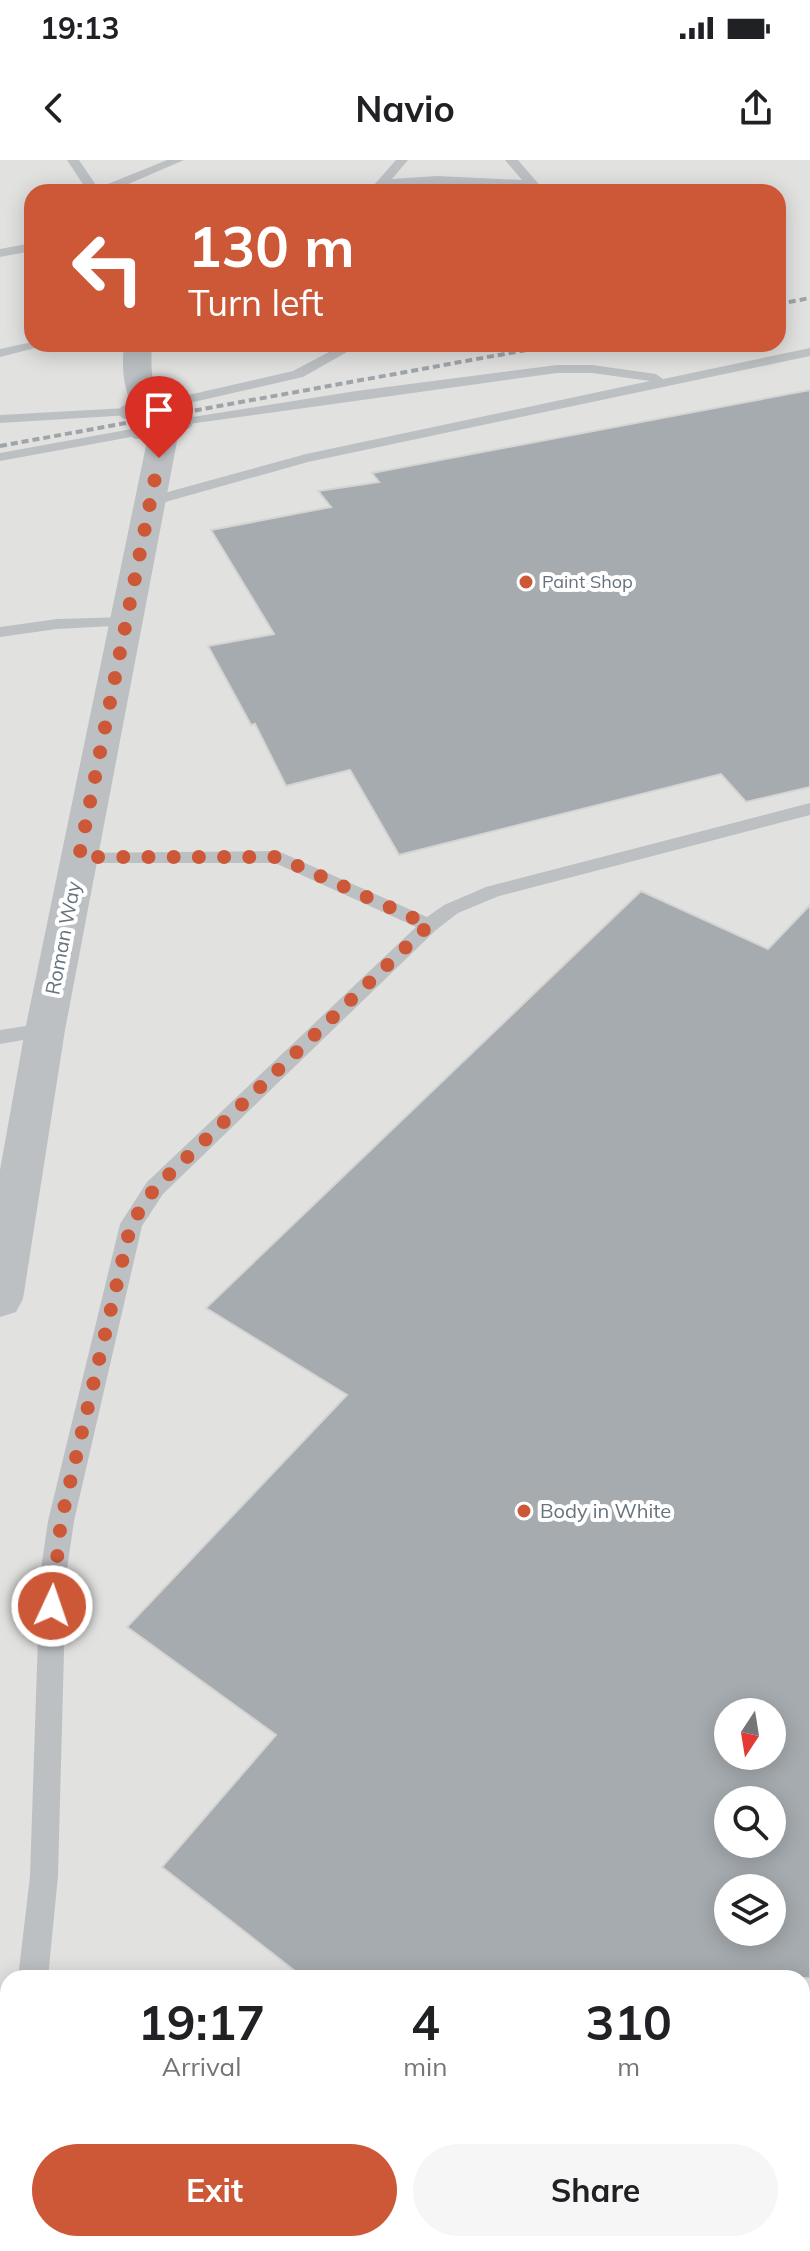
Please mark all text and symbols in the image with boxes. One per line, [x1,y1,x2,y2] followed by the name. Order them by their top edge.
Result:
[40,9,119,47] text: 19:13
[32,86,76,130] icon: back
[355,86,455,131] text: Navio
[734,86,778,130] icon: share
[188,211,355,281] text: 130 m
[56,216,160,320] icon: left
[188,280,324,325] text: Turn left
[125,376,193,458] pin
[137,388,181,432] icon: arrive
[542,570,633,593] place label: Paint Shop
[517,573,535,591] marker: Paint Shop
[39,879,86,997] street label: Roman Way
[540,1498,671,1523] place label: Body in White
[515,1502,533,1520] marker: Body in White
[10,1564,94,1648] position arrow
[714,1698,786,1770] north arrow
[714,1698,786,1946] map controls
[714,1786,786,1858] button: search
[714,1874,786,1946] button: layers
[138,1992,265,2052] text: 19:17
[411,1992,440,2052] text: 4
[586,1992,672,2052] text: 310
[162,2050,241,2083] text: Arrival
[403,2050,447,2083] text: min
[617,2050,640,2083] text: m
[32,2144,397,2236] button: Exit
[413,2144,778,2236] button: Share

